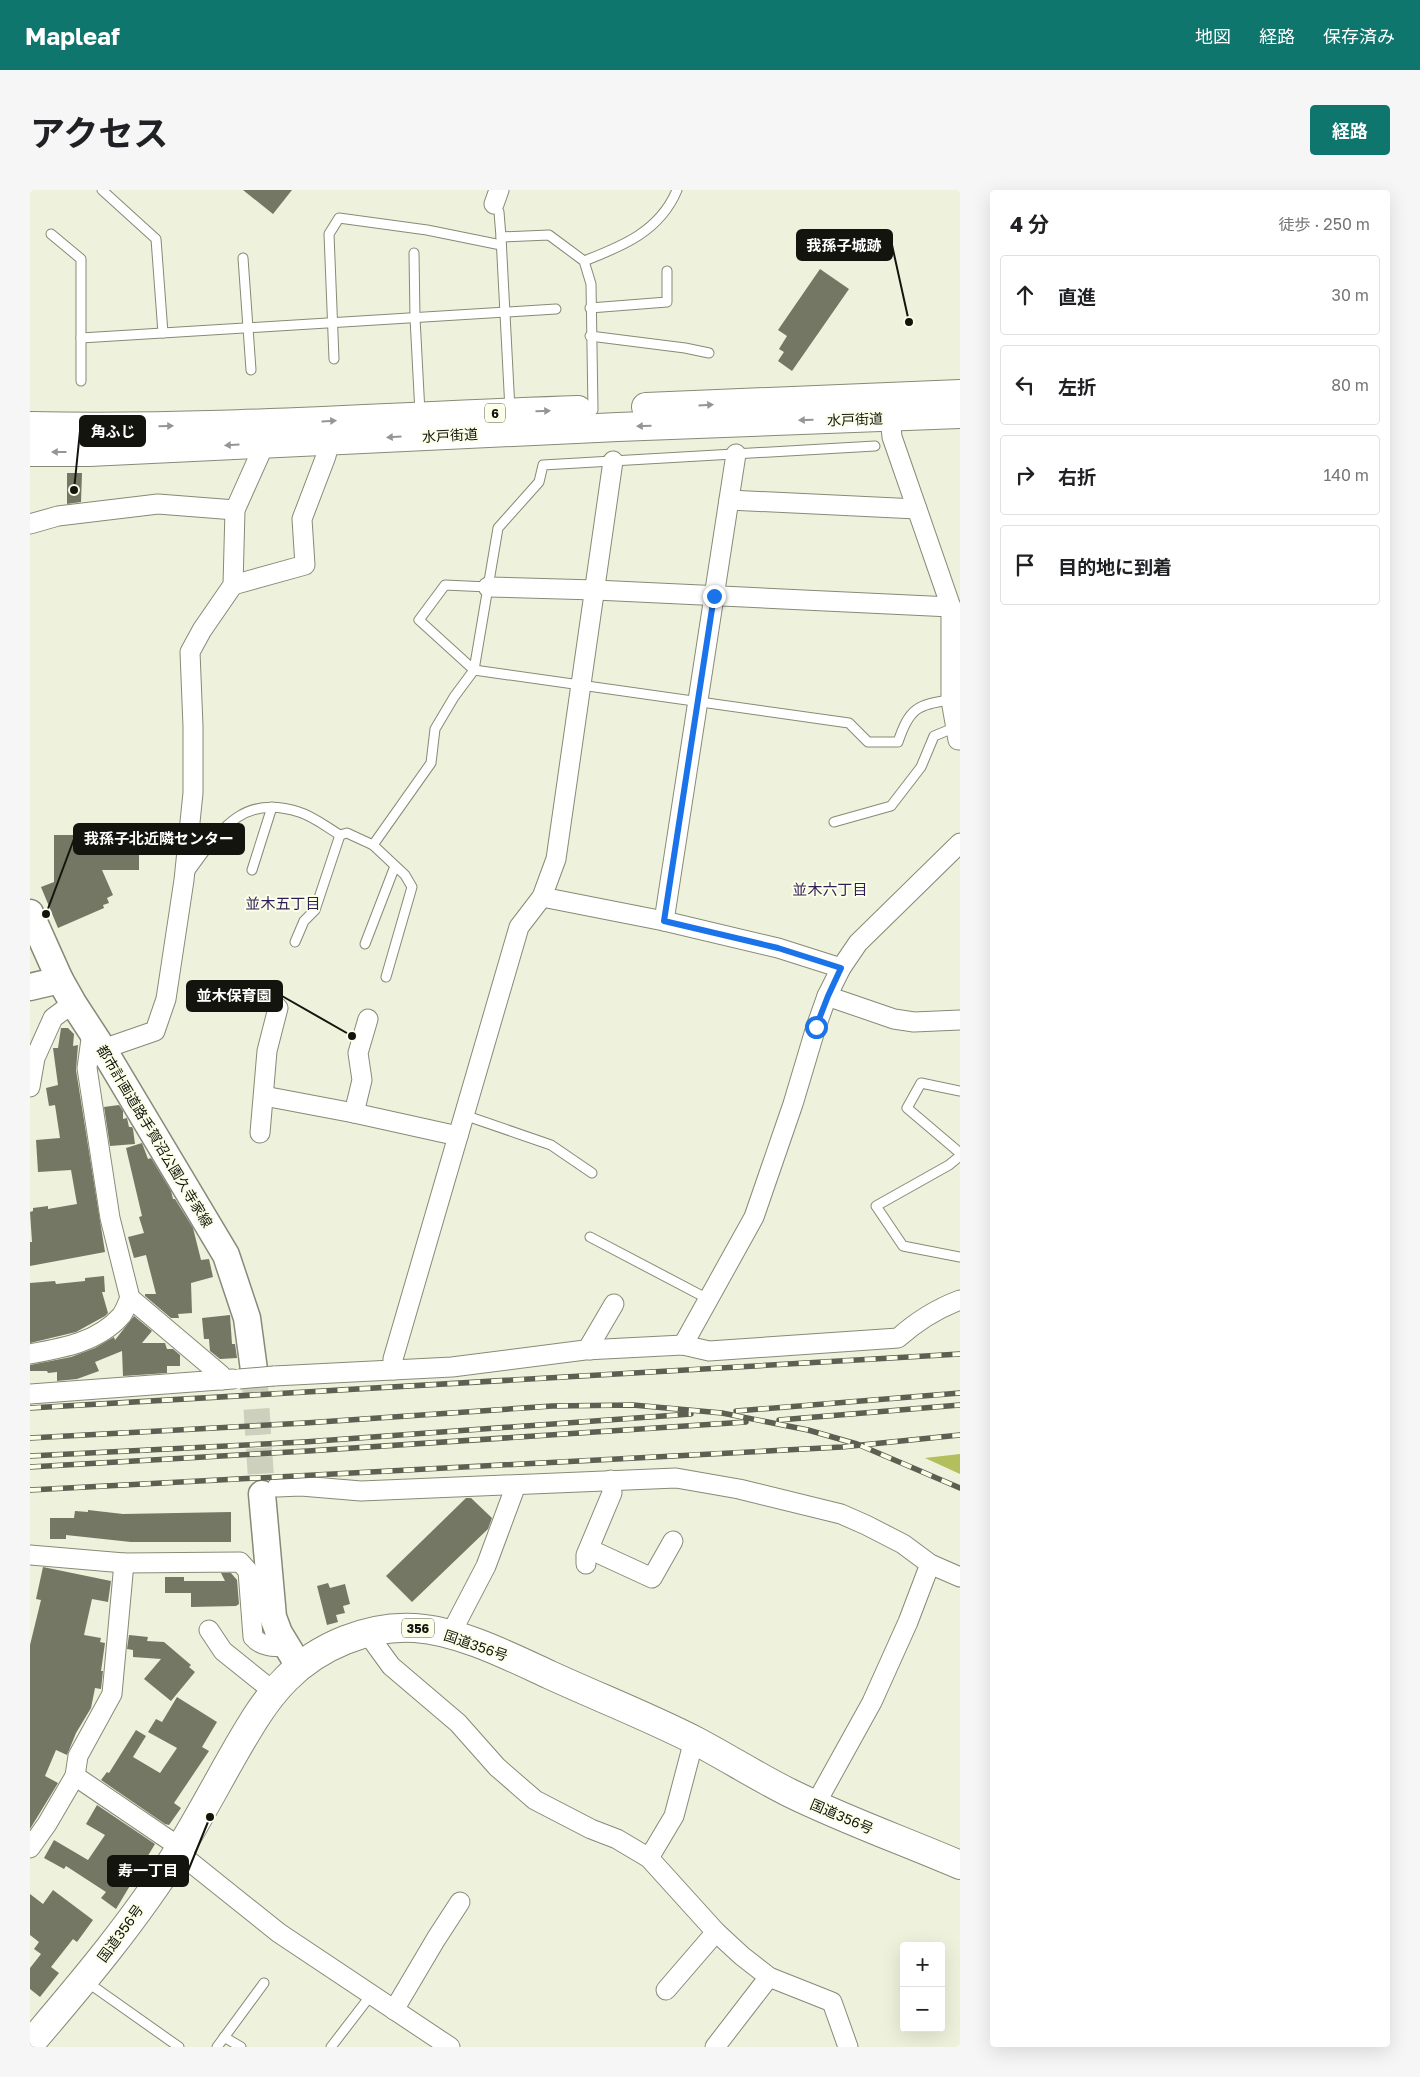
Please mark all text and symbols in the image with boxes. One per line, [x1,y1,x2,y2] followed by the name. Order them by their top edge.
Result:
[25,21,120,50] text: Mapleaf
[1195,25,1231,47] text: 地図
[1259,25,1295,47] text: 経路
[1323,25,1395,47] text: 保存済み
[1310,105,1390,155] button: 経路
[30,112,168,154] text: アクセス
[1010,211,1049,237] text: 4 分
[1279,214,1370,234] text: 徒歩 · 250 m
[797,230,892,260] callout: 我孫子城跡
[806,236,882,254] text: 我孫子城跡
[1011,281,1039,309] icon: ahead
[1058,285,1096,308] text: 直進
[1332,285,1369,305] text: 30 m
[1011,371,1039,399] icon: left
[1058,375,1096,398] text: 左折
[1331,375,1369,395] text: 80 m
[698,400,714,408] one-way arrow
[485,404,505,422] road number: 6
[536,407,552,415] one-way arrow
[827,410,883,428] street label: 水戸街道
[80,416,145,446] callout: 角ふじ
[321,416,337,424] one-way arrow
[798,417,814,425] one-way arrow
[158,421,174,429] one-way arrow
[90,422,136,440] text: 角ふじ
[636,423,652,431] one-way arrow
[422,425,478,445] street label: 水戸街道
[386,434,402,442] one-way arrow
[224,441,240,449] one-way arrow
[51,448,67,456] one-way arrow
[1011,461,1039,489] icon: right
[1058,465,1096,488] text: 右折
[1323,465,1369,485] text: 140 m
[1011,551,1039,579] icon: arrive
[1058,555,1172,578] text: 目的地に到着
[703,585,726,608] route end
[74,824,244,854] callout: 我孫子北近隣センター
[84,829,234,847] text: 我孫子北近隣センター
[792,880,868,898] district label: 並木六丁目
[245,894,321,912] district label: 並木五丁目
[187,981,282,1011] callout: 並木保育園
[196,986,272,1004] text: 並木保育園
[805,1016,828,1039] route start
[94,1042,216,1230] street label: 都市計画道路手賀沼公園久寺家線
[402,1619,434,1638] road number: 356
[442,1626,510,1664] street label: 国道356号
[808,1795,876,1837] street label: 国道356号
[108,1856,188,1886] callout: 寿一丁目
[118,1861,178,1879] text: 寿一丁目
[93,1901,147,1965] street label: 国道356号
[900,1942,945,2032] map controls
[900,1942,945,1987] button: +
[900,1987,945,2032] button: −

